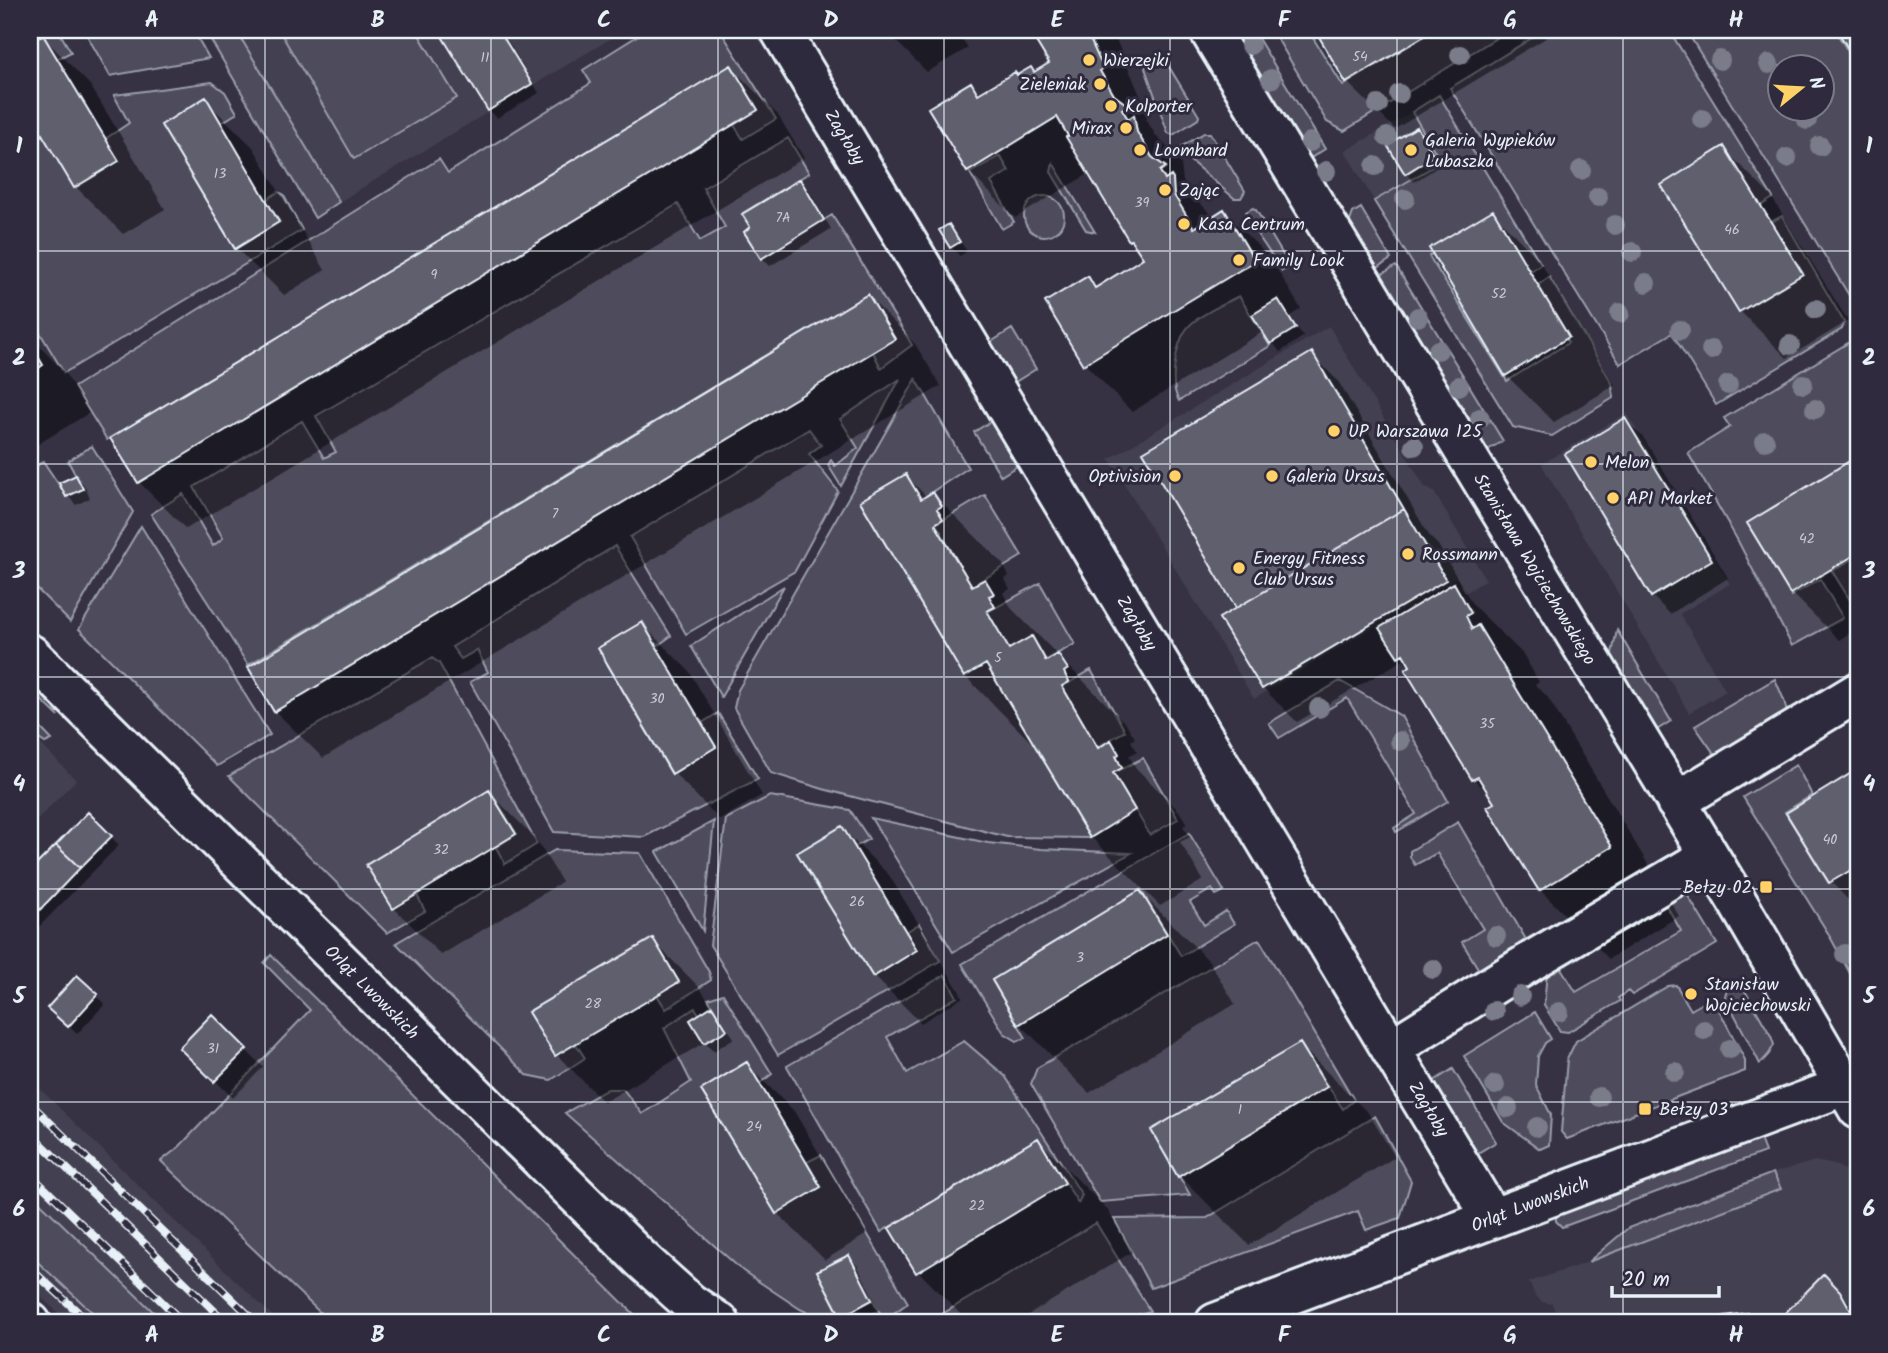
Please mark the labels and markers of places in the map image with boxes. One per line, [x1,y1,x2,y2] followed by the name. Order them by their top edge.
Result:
[1103,47,1169,76] place label: Wierzejki
[1081,52,1097,68] marker: Wierzejki
[1019,71,1087,100] place label: Zieleniak
[1092,76,1108,92] marker: Zieleniak
[1125,93,1193,122] place label: Kolporter
[1103,98,1119,114] marker: Kolporter
[1071,115,1112,144] place label: Mirax
[1118,120,1134,136] marker: Mirax
[1425,127,1556,177] place label: Galeria Wypieków Lubaszka
[1154,137,1228,166] place label: Loombard
[1132,142,1148,158] marker: Loombard
[1403,142,1419,158] marker: Galeria Wypieków Lubaszka
[1179,177,1220,206] place label: Zając
[1157,182,1173,198] marker: Zając
[1198,211,1305,240] place label: Kasa Centrum
[1176,216,1192,232] marker: Kasa Centrum
[1253,247,1345,276] place label: Family Look
[1231,252,1247,268] marker: Family Look
[1348,418,1483,447] place label: UP Warszawa 125
[1326,423,1342,439] marker: UP Warszawa 125
[1605,449,1649,478] place label: Melon
[1583,454,1599,470] marker: Melon
[1089,463,1161,492] place label: Optivision
[1286,463,1385,492] place label: Galeria Ursus
[1167,468,1183,484] marker: Optivision
[1264,468,1280,484] marker: Galeria Ursus
[1627,485,1714,514] place label: API Market
[1605,490,1621,506] marker: API Market
[1422,541,1498,570] place label: Rossmann
[1253,545,1365,595] place label: Energy Fitness Club Ursus
[1400,546,1416,562] marker: Rossmann
[1231,560,1247,576] marker: Energy Fitness Club Ursus
[1683,874,1752,903] place label: Bełzy 02
[1758,879,1774,895] marker: Bełzy 02
[1705,971,1811,1021] place label: Stanisław Wojciechowski
[1683,986,1699,1002] marker: Stanisław Wojciechowski
[1659,1096,1728,1125] place label: Bełzy 03
[1637,1101,1653,1117] marker: Bełzy 03

